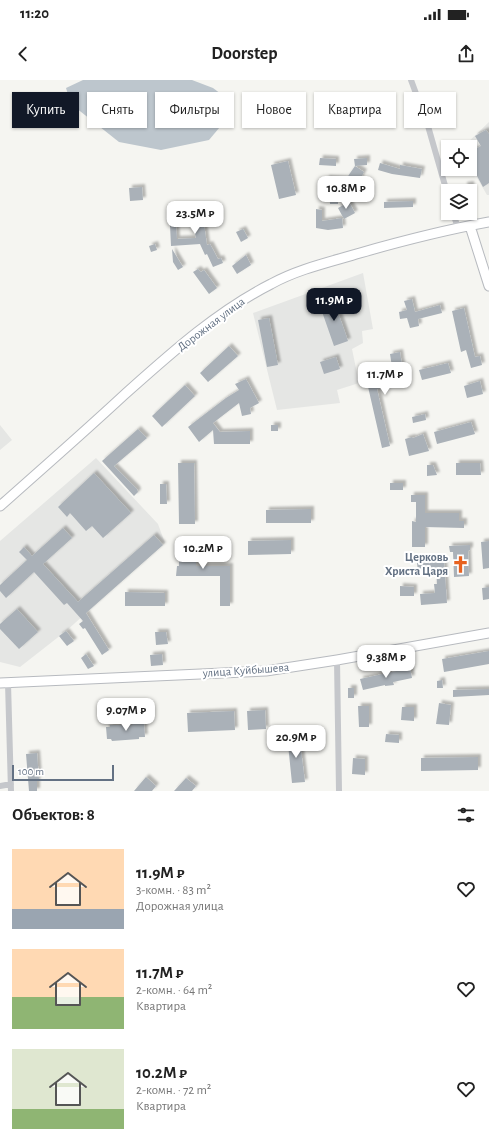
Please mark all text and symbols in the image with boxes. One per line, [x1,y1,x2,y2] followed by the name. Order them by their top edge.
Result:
[20,6,49,21] text: 11:20
[12,43,34,65] icon: back
[455,43,477,65] icon: share
[211,45,278,63] text: Doorstep
[12,92,79,128] chip: Купить
[87,92,147,128] chip: Снять
[155,92,234,128] chip: Фильтры
[242,92,306,128] chip: Новое
[314,92,396,128] chip: Квартира
[404,92,456,128] chip: Дом
[441,140,477,220] map controls
[441,140,477,176] button: locate
[309,176,383,210] pin: 10.8M ₽
[326,182,366,195] text: 10.8M ₽
[441,184,477,220] button: layers
[158,201,232,235] pin: 23.5M ₽
[176,207,214,220] text: 23.5M ₽
[297,288,371,322] pin: 11.9M ₽
[315,294,353,307] text: 11.9M ₽
[175,295,248,354] street label: Дорожная улица
[348,362,422,396] pin: 11.7M ₽
[367,368,403,381] text: 11.7M ₽
[166,536,240,570] pin: 10.2M ₽
[184,542,222,555] text: 10.2M ₽
[385,551,448,577] place label: Церковь Христа Царя
[451,554,471,574] church icon: Церковь Христа Царя
[349,645,423,679] pin: 9.38M ₽
[366,651,406,664] text: 9.38M ₽
[201,661,290,680] street label: улица Куйбышева
[89,698,163,732] pin: 9.07M ₽
[106,704,146,717] text: 9.07M ₽
[259,725,333,759] pin: 20.9M ₽
[276,731,316,744] text: 20.9M ₽
[12,763,114,782] scale bar
[18,766,44,777] text: 100 m
[455,804,477,826] icon: filters
[12,806,95,823] text: Объектов: 8
[136,864,184,881] text: 11.9M ₽
[44,865,92,913] icon: home
[455,878,477,900] icon: heart
[136,884,211,897] text: 3-комн. · 83 m²
[136,900,224,913] text: Дорожная улица
[136,964,184,981] text: 11.7M ₽
[44,965,92,1013] icon: home
[455,978,477,1000] icon: heart
[136,984,212,997] text: 2-комн. · 64 m²
[136,1000,186,1013] text: Квартира
[136,1064,187,1081] text: 10.2M ₽
[44,1065,92,1113] icon: home
[455,1078,477,1100] icon: heart
[136,1084,211,1097] text: 2-комн. · 72 m²
[136,1100,186,1113] text: Квартира

